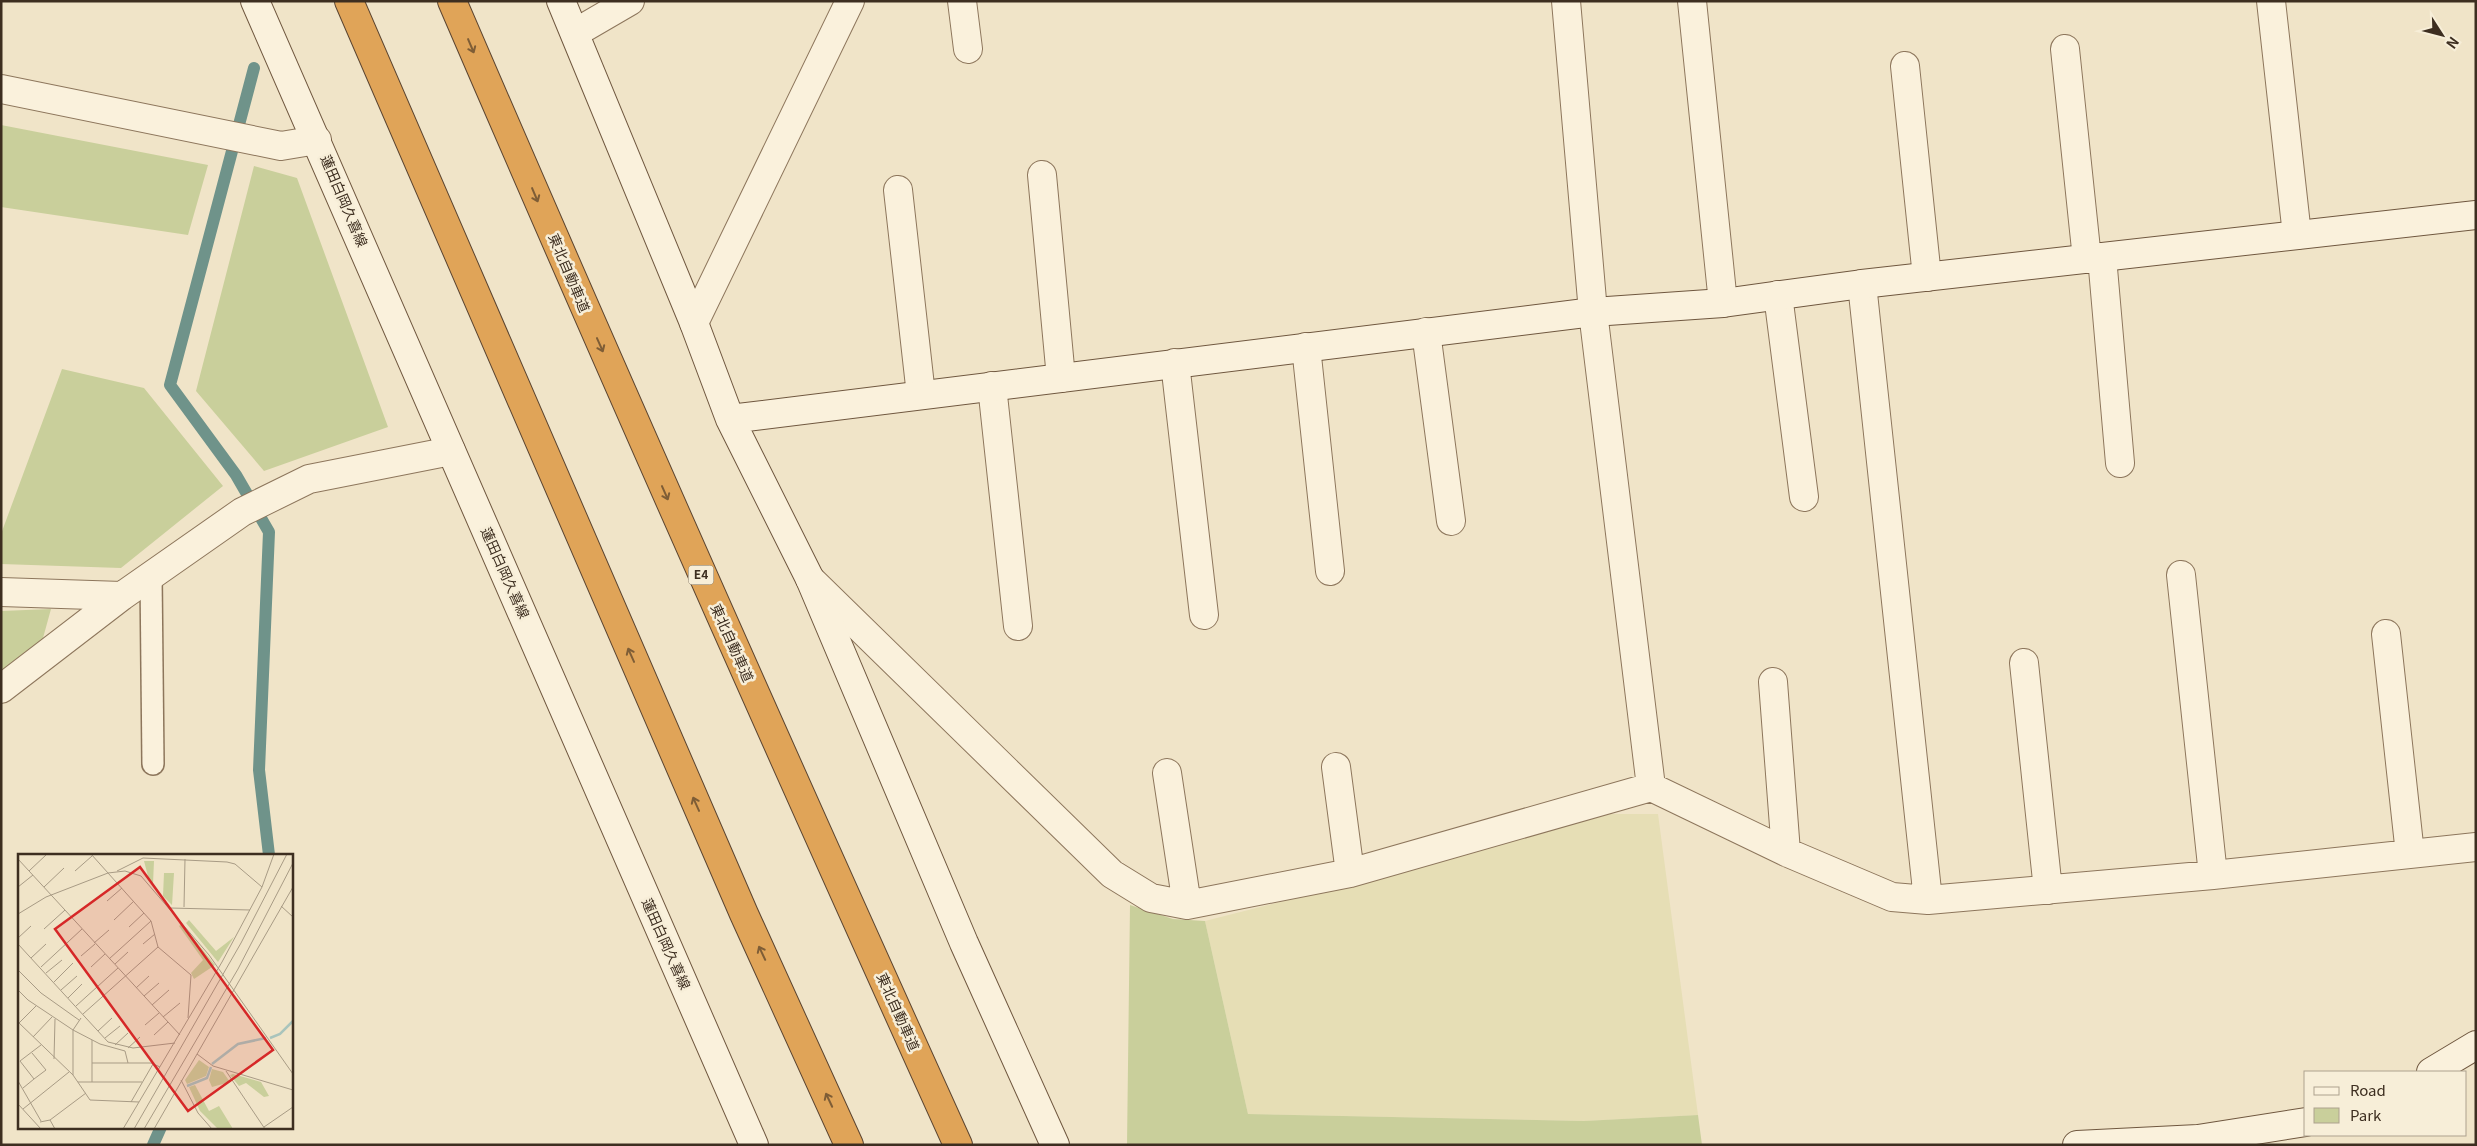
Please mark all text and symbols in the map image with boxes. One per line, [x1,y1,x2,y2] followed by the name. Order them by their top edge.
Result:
[2417,10,2467,60] north arrow
[2442,33,2465,53] text: N
[467,38,477,53] one-way arrow
[317,152,373,250] street label: 蓮田白岡久喜線
[531,187,541,202] one-way arrow
[544,230,596,315] street label: 東北自動車道
[595,337,605,352] one-way arrow
[661,485,671,500] one-way arrow
[477,524,535,621] street label: 蓮田白岡久喜線
[688,566,714,584] road number: E4
[707,600,759,685] street label: 東北自動車道
[626,648,636,663] one-way arrow
[690,797,700,812] one-way arrow
[18,854,292,1128] inset map
[638,895,696,992] street label: 蓮田白岡久喜線
[756,946,766,961] one-way arrow
[873,969,925,1054] street label: 東北自動車道
[2304,1071,2467,1136] legend
[2350,1079,2386,1100] text: Road
[824,1093,834,1108] one-way arrow
[2350,1104,2382,1125] text: Park

